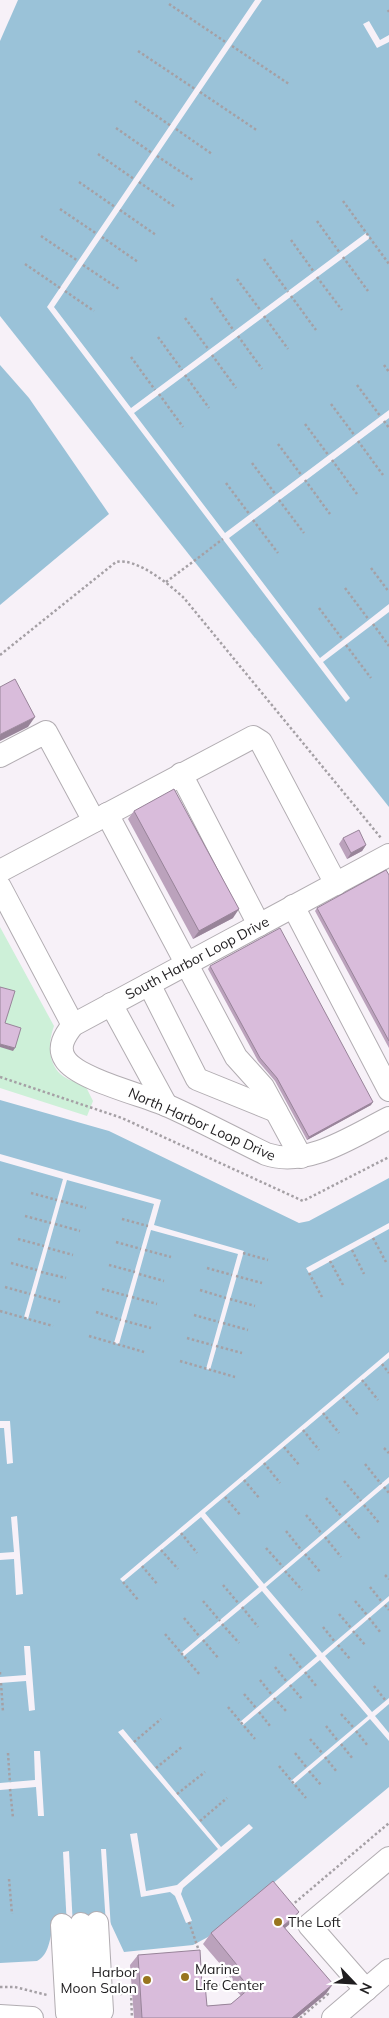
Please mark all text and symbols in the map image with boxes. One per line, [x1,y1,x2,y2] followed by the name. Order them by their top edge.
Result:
[122,912,272,1004] street label: South Harbor Loop Drive
[126,1083,278,1165] street label: North Harbor Loop Drive
[288,1913,341,1931] place label: The Loft
[272,1916,284,1928] marker: The Loft
[329,1958,379,2008] north arrow
[195,1960,265,1994] place label: Marine Life Center
[60,1963,138,1997] place label: Harbor Moon Salon
[179,1971,191,1983] marker: Marine Life Center
[141,1974,153,1986] marker: Harbor Moon Salon
[355,1980,376,1997] text: N

